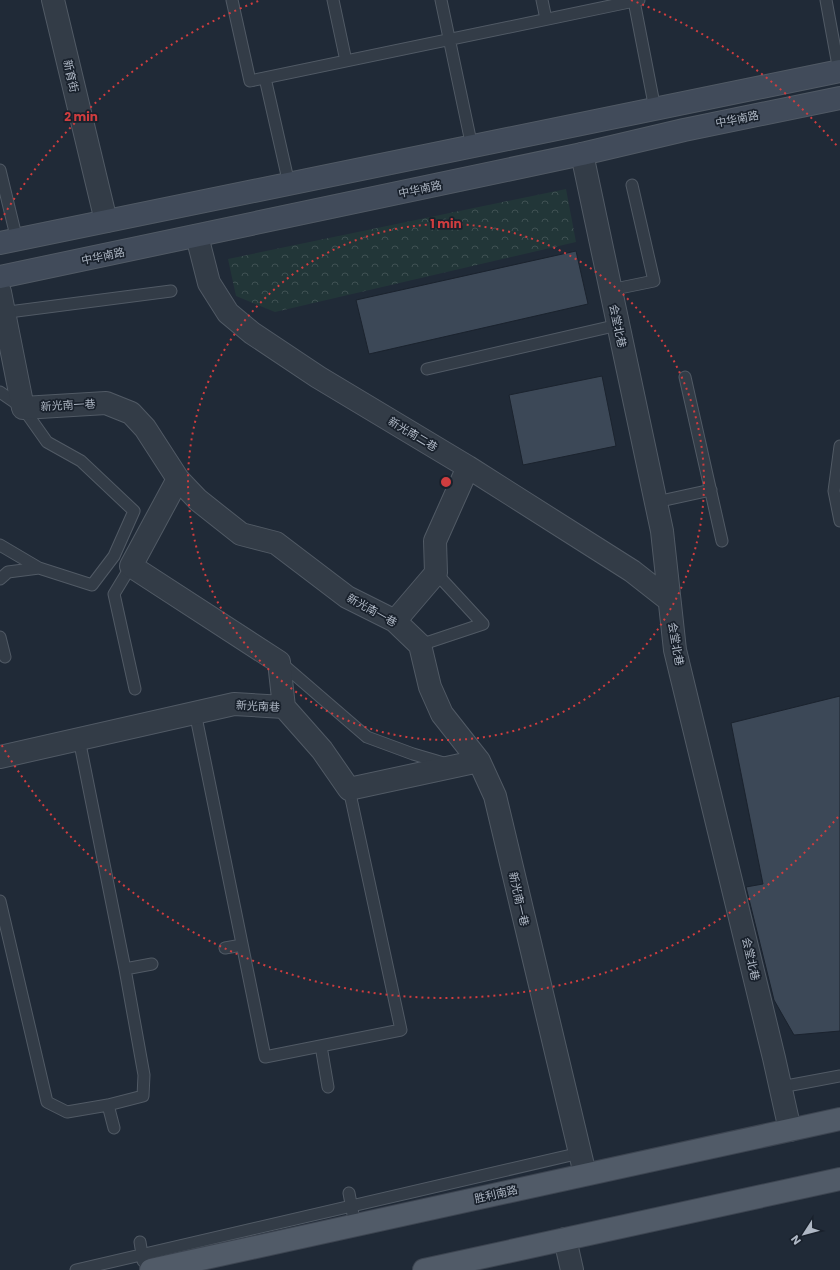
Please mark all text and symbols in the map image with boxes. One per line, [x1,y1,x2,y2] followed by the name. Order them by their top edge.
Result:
[59,58,83,94] street label: 新育街
[714,107,760,131] street label: 中华南路
[64,108,98,125] text: 2 min
[397,177,443,201] street label: 中华南路
[430,215,462,232] text: 1 min
[80,244,126,268] street label: 中华南路
[606,303,630,349] street label: 会堂北巷
[40,396,96,414] street label: 新光南一巷
[385,413,441,455] street label: 新光南二巷
[439,475,453,489] centre of rings
[344,590,400,630] street label: 新光南一巷
[664,621,688,667] street label: 会堂北巷
[236,697,280,715] street label: 新光南巷
[505,870,533,928] street label: 新光南一巷
[738,936,764,982] street label: 会堂北巷
[473,1181,519,1207] street label: 胜利南路
[784,1214,824,1254] north arrow
[787,1232,805,1248] text: N

